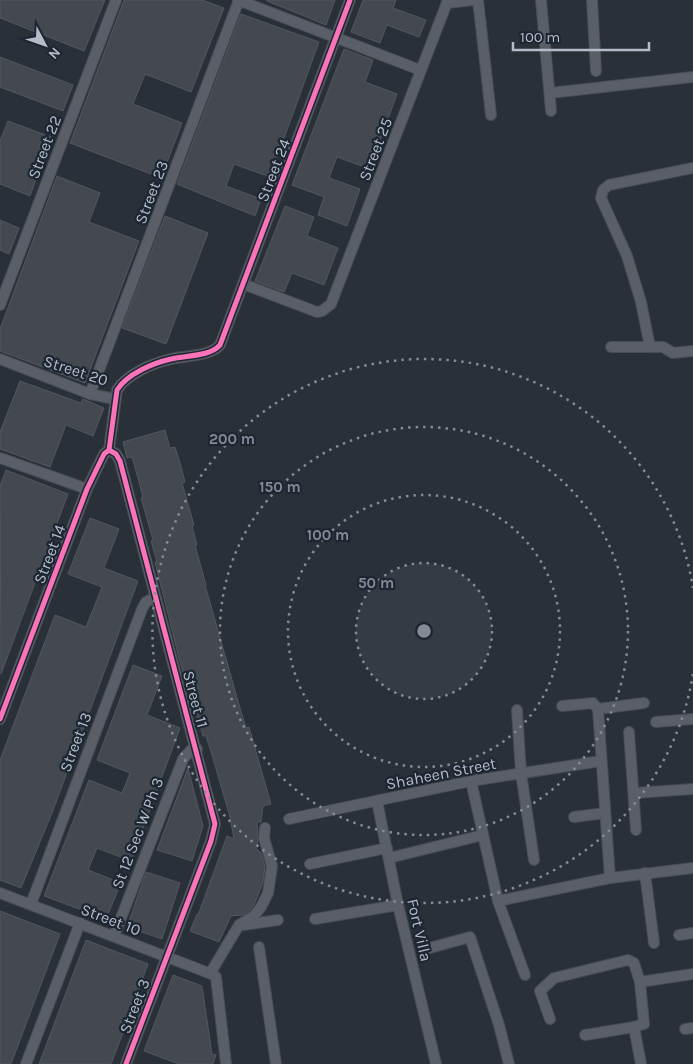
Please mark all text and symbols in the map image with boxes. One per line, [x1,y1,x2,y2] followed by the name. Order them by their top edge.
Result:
[20,20,70,70] north arrow
[513,20,649,52] scale bar
[520,28,560,46] text: 100 m
[45,44,64,63] text: N
[24,113,65,182] street label: Street 22
[355,115,396,183] street label: Street 25
[253,136,294,204] street label: Street 24
[131,158,172,227] street label: Street 23
[41,351,110,390] street label: Street 20
[209,430,255,448] text: 200 m
[259,478,301,496] text: 150 m
[29,522,69,587] street label: Street 14
[307,526,349,544] text: 100 m
[358,574,394,592] text: 50 m
[415,622,433,640] centre of rings
[179,669,212,730] street label: Street 11
[55,710,96,775] street label: Street 13
[385,754,498,793] street label: Shaheen Street
[108,775,167,892] street label: St 12 Sec W Ph 3
[403,897,436,963] street label: Fort Villa
[78,899,143,940] street label: Street 10
[115,976,154,1036] street label: Street 3

